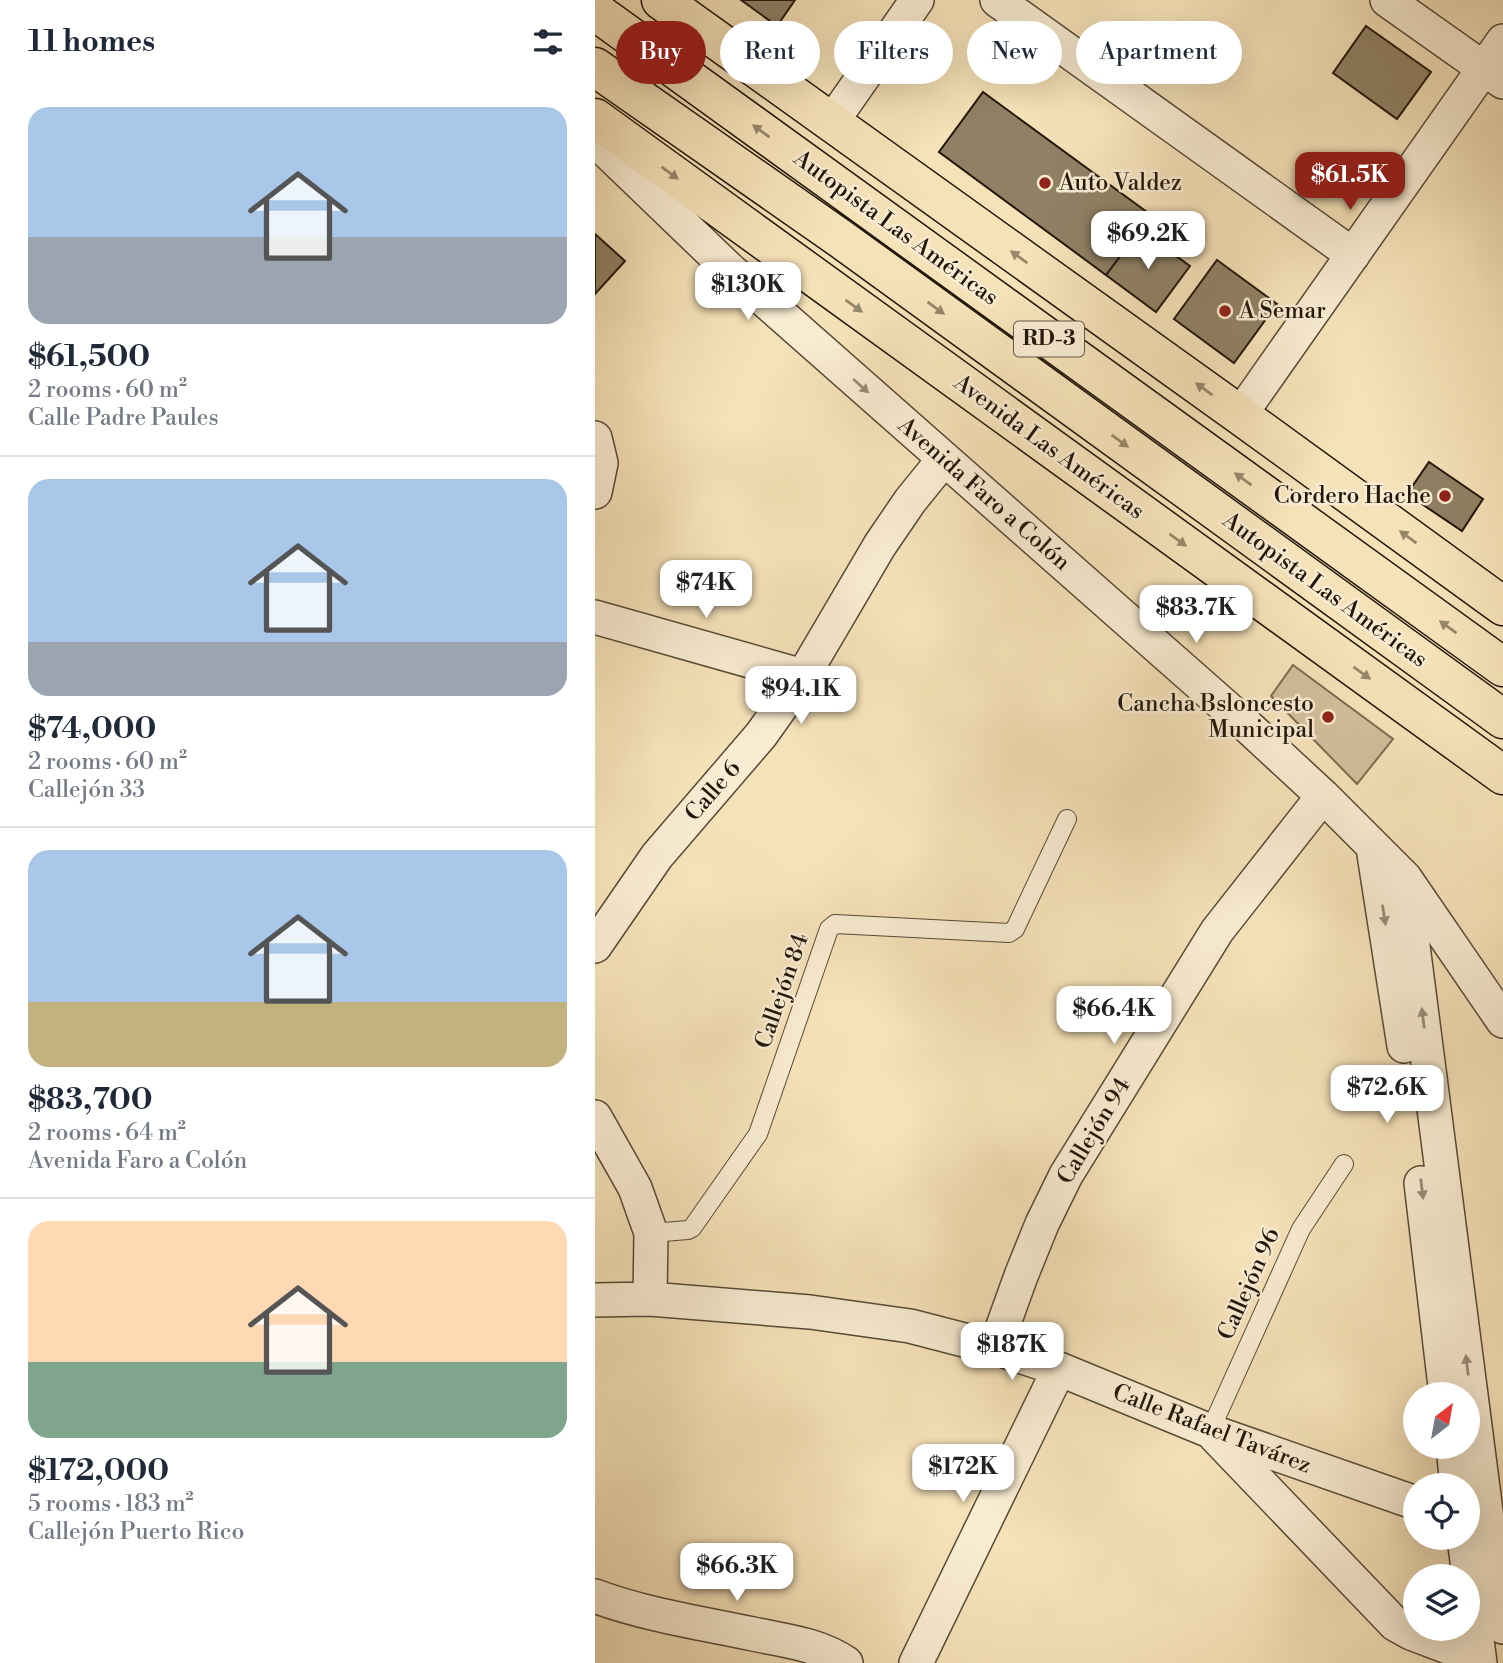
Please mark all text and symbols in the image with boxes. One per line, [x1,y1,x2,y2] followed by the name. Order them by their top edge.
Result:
[616,21,706,84] chip: Buy
[720,21,820,84] chip: Rent
[834,21,953,84] chip: Filters
[967,21,1062,84] chip: New
[1076,21,1242,84] chip: Apartment
[28,23,155,61] text: 11 homes
[529,23,567,61] icon: filters
[752,124,770,138] one-way arrow
[787,144,1004,312] street label: Autopista Las Américas
[1293,152,1407,212] pin: $61.5K
[235,153,361,279] icon: home
[1311,161,1389,189] text: $61.5K
[661,165,679,179] one-way arrow
[1058,169,1182,197] place label: Auto Valdez
[1037,175,1053,191] marker: Auto Valdez
[1091,212,1205,271] pin: $69.2K
[1107,220,1189,248] text: $69.2K
[1010,250,1028,264] one-way arrow
[699,262,797,322] pin: $130K
[711,271,785,299] text: $130K
[1238,297,1326,325] place label: A Semar
[845,299,864,313] one-way arrow
[927,300,945,314] one-way arrow
[1217,303,1233,319] marker: A Semar
[1014,322,1084,356] road number: RD-3
[28,338,150,376] text: $61,500
[947,368,1150,526] street label: Avenida Las Américas
[28,376,187,404] text: 2 rooms · 60 m²
[852,378,870,394] one-way arrow
[1195,382,1213,396] one-way arrow
[28,404,219,432] text: Calle Padre Paules
[891,411,1076,577] street label: Avenida Faro a Colón
[1111,434,1129,448] one-way arrow
[1234,472,1252,486] one-way arrow
[1274,482,1431,510] place label: Cordero Hache
[1437,488,1453,504] marker: Cordero Hache
[1216,506,1433,674] street label: Autopista Las Américas
[235,525,361,651] icon: home
[1399,530,1417,544] one-way arrow
[1169,533,1187,547] one-way arrow
[665,560,747,620] pin: $74K
[676,569,736,597] text: $74K
[1139,586,1253,645] pin: $83.7K
[1156,594,1236,622] text: $83.7K
[1439,620,1457,634] one-way arrow
[744,666,858,726] pin: $94.1K
[1353,666,1371,680] one-way arrow
[761,675,841,703] text: $94.1K
[1117,690,1314,744] place label: Cancha Bsloncesto Municipal
[1320,709,1336,725] marker: Cancha Bsloncesto Municipal
[28,710,156,748] text: $74,000
[28,748,187,776] text: 2 rooms · 60 m²
[679,755,747,827] street label: Calle 6
[28,776,145,804] text: Callejón 33
[235,896,361,1022] icon: home
[1379,905,1390,927] one-way arrow
[749,930,815,1052] street label: Callejón 84
[1057,986,1171,1046] pin: $66.4K
[1072,995,1156,1023] text: $66.4K
[1417,1007,1428,1029] one-way arrow
[1330,1066,1444,1125] pin: $72.6K
[1051,1073,1137,1189] street label: Callejón 94
[1347,1074,1427,1102] text: $72.6K
[28,1081,153,1119] text: $83,700
[28,1119,186,1147] text: 2 rooms · 64 m²
[28,1147,247,1175] text: Avenida Faro a Colón
[1416,1178,1427,1200] one-way arrow
[1212,1224,1286,1344] street label: Callejón 96
[235,1267,361,1393] icon: home
[963,1322,1061,1382] pin: $187K
[977,1331,1047,1359] text: $187K
[1462,1354,1473,1376] one-way arrow
[1109,1378,1315,1480] street label: Calle Rafael Tavárez
[1403,1382,1481,1460] north arrow
[1403,1382,1480,1641] map controls
[914,1444,1012,1504] pin: $172K
[28,1452,169,1490] text: $172,000
[928,1453,998,1481] text: $172K
[1403,1473,1480,1550] button: locate
[28,1490,194,1518] text: 5 rooms · 183 m²
[28,1518,244,1546] text: Callejón Puerto Rico
[680,1544,794,1603] pin: $66.3K
[696,1552,778,1580] text: $66.3K
[1403,1564,1480,1641] button: layers

